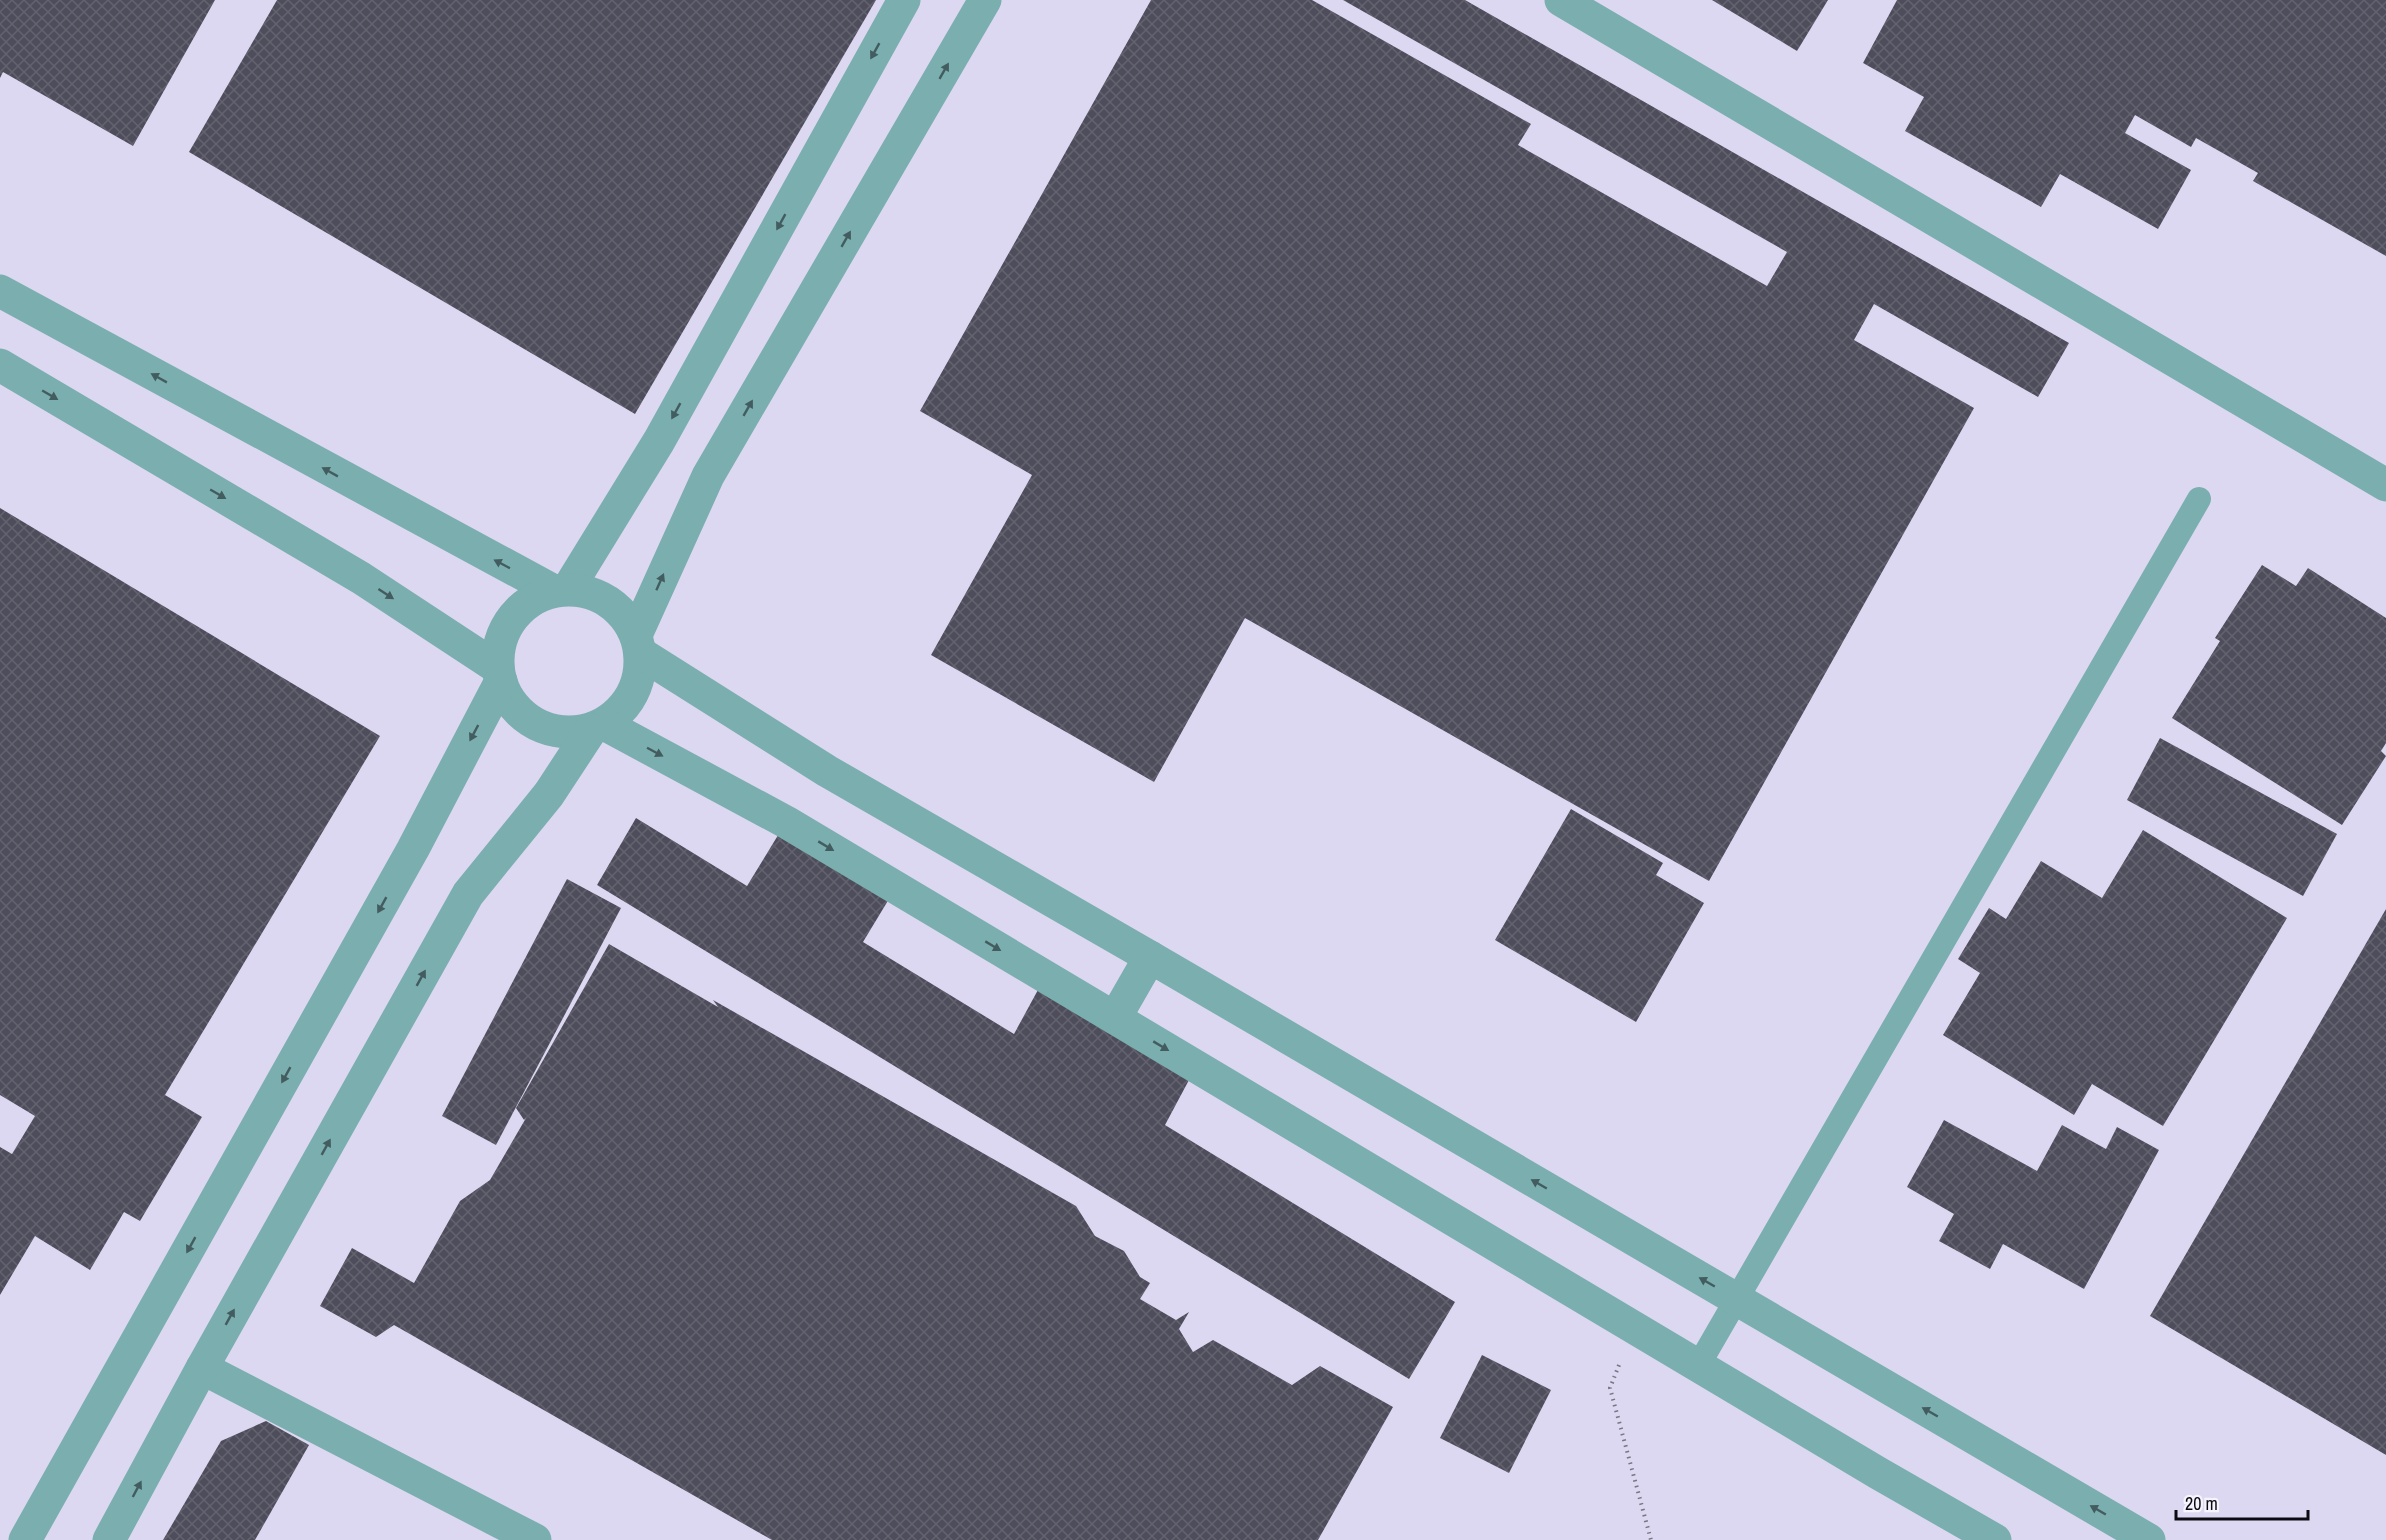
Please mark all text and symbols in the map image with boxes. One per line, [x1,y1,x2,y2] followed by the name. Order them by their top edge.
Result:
[870,43,880,60] one-way arrow
[938,63,949,79] one-way arrow
[776,213,786,230] one-way arrow
[841,231,851,248] one-way arrow
[150,373,167,383] one-way arrow
[42,390,59,400] one-way arrow
[743,399,753,416] one-way arrow
[671,402,681,419] one-way arrow
[321,467,338,477] one-way arrow
[210,489,227,499] one-way arrow
[493,559,510,569] one-way arrow
[656,574,665,591] one-way arrow
[378,588,394,599] one-way arrow
[469,725,479,742] one-way arrow
[647,747,664,757] one-way arrow
[818,840,834,851] one-way arrow
[377,897,387,914] one-way arrow
[985,940,1001,951] one-way arrow
[416,969,426,986] one-way arrow
[1153,1040,1169,1051] one-way arrow
[281,1067,291,1084] one-way arrow
[321,1139,331,1156] one-way arrow
[1531,1178,1547,1189] one-way arrow
[186,1237,196,1254] one-way arrow
[1698,1277,1715,1287] one-way arrow
[225,1309,235,1326] one-way arrow
[1921,1407,1938,1417] one-way arrow
[132,1480,142,1497] one-way arrow
[2176,1483,2308,1521] scale bar
[2185,1491,2218,1516] text: 20 m
[2090,1505,2106,1516] one-way arrow

